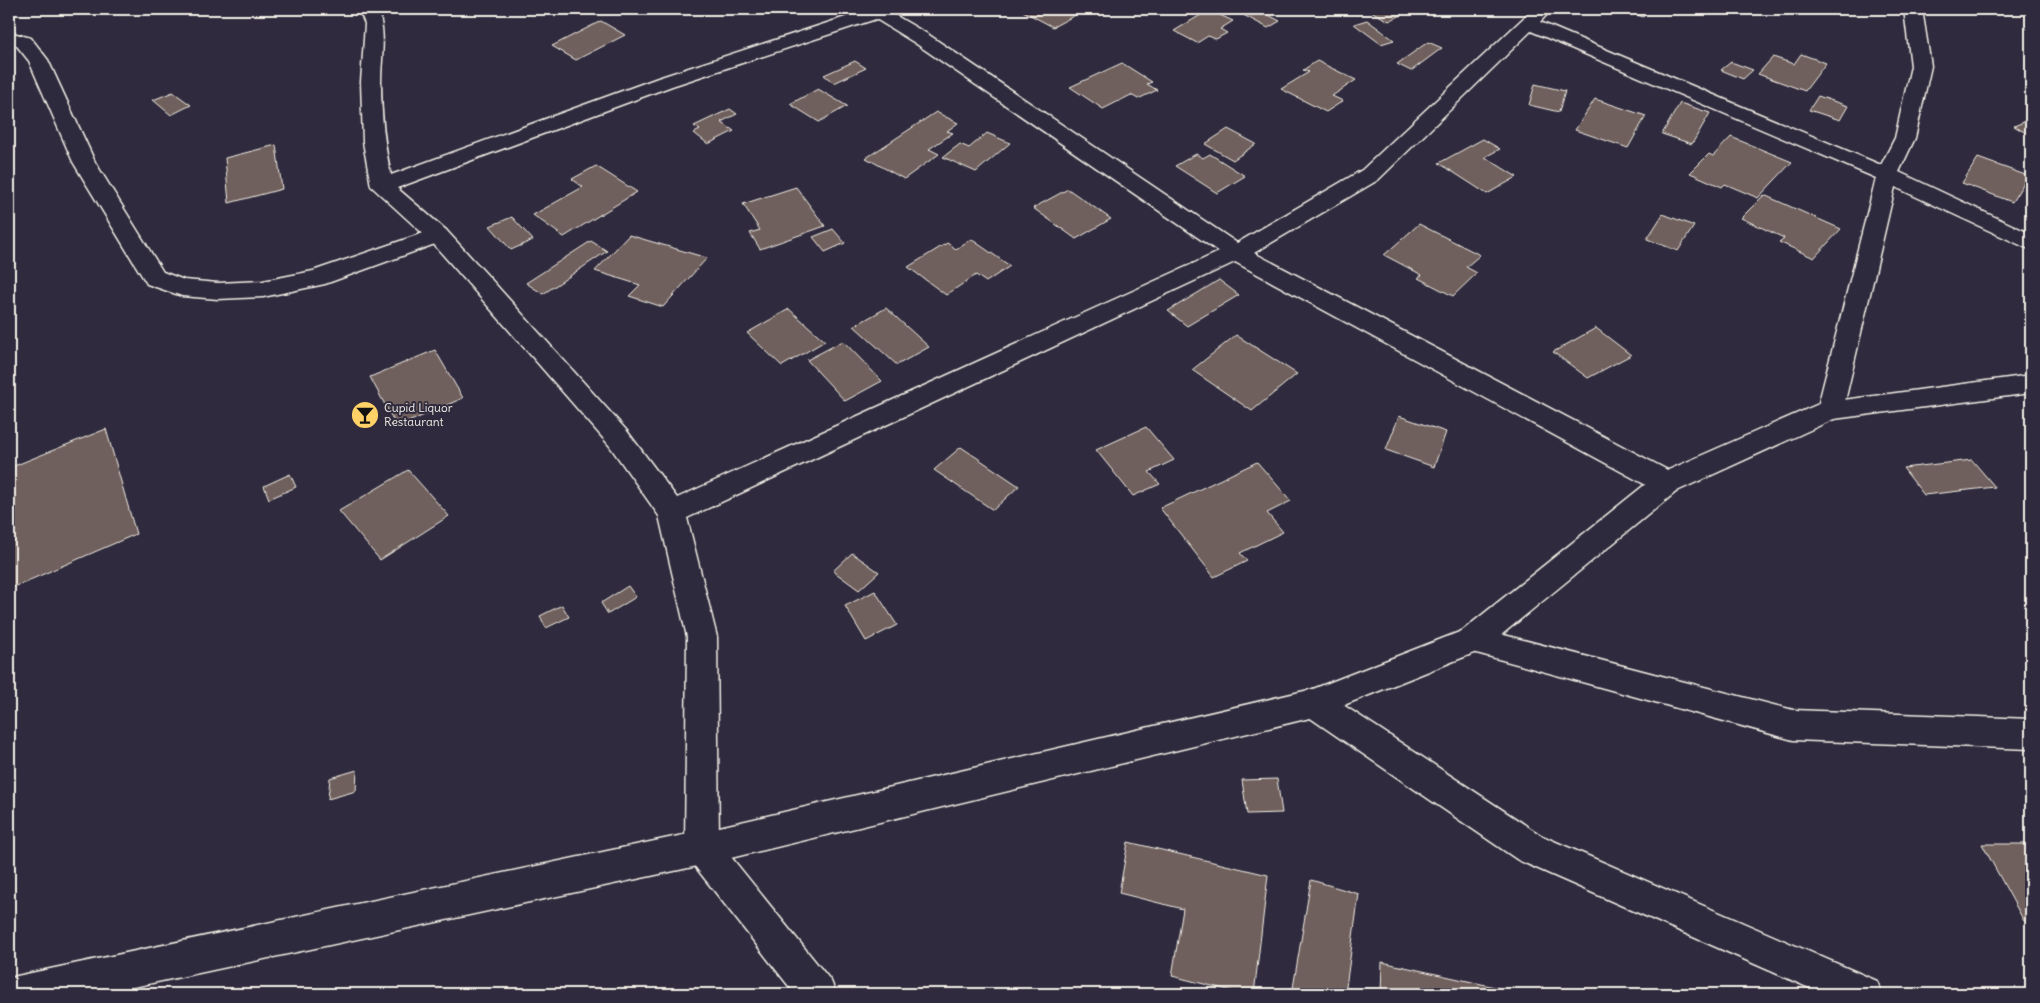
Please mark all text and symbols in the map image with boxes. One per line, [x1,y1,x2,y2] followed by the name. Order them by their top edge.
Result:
[350,400,380,430] bar icon: Cupid Liquor Restaurant
[384,400,453,429] place label: Cupid Liquor Restaurant

